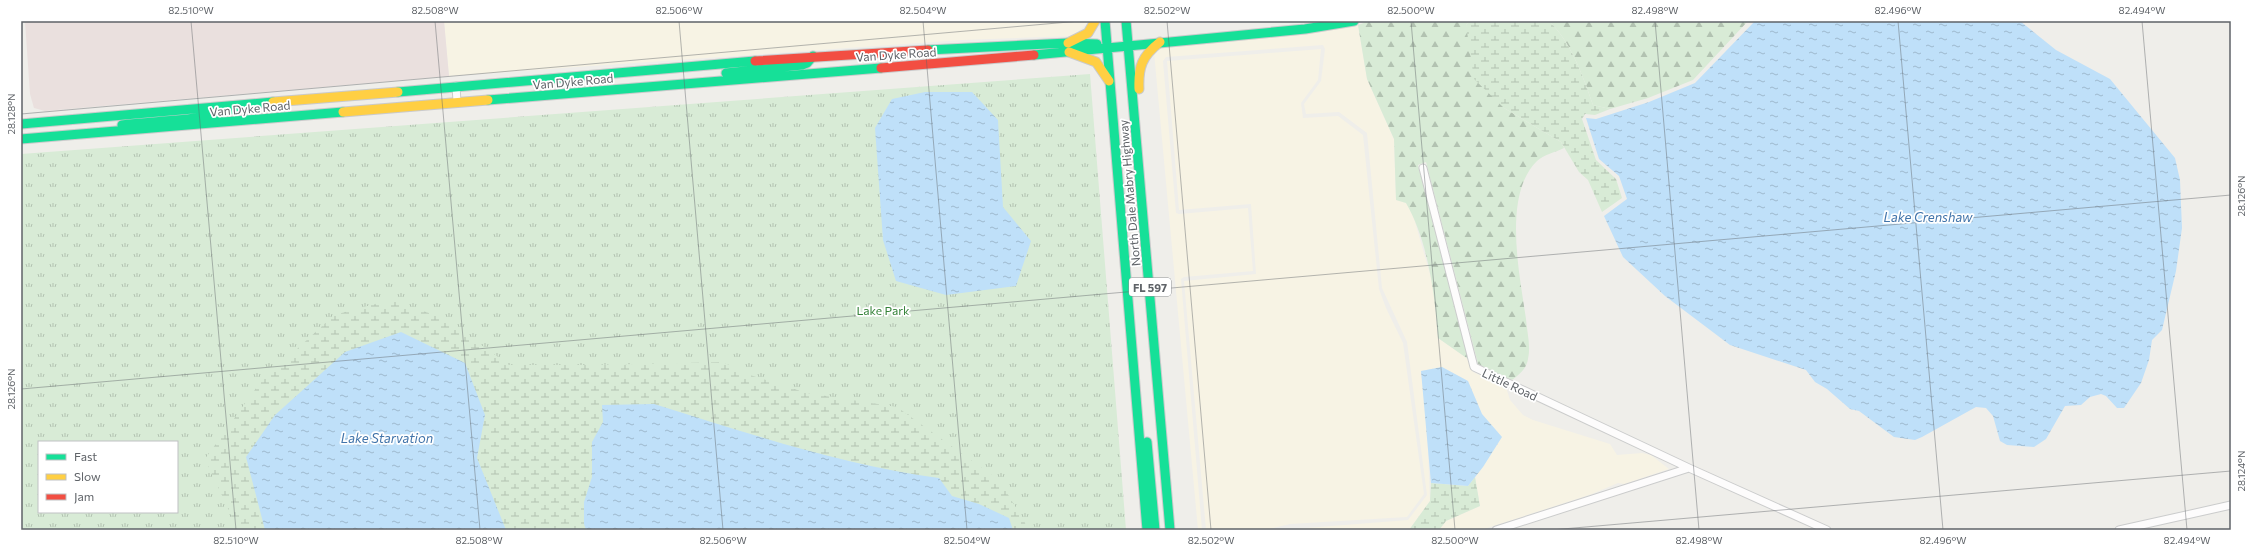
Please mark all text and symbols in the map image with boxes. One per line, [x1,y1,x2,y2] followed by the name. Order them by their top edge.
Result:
[168,4,214,16] text: 82.510°W
[411,4,459,16] text: 82.508°W
[655,4,703,16] text: 82.506°W
[899,4,947,16] text: 82.504°W
[1144,4,1190,16] text: 82.502°W
[1387,4,1435,16] text: 82.500°W
[1632,4,1678,16] text: 82.498°W
[1875,4,1921,16] text: 82.496°W
[2119,4,2165,16] text: 82.494°W
[855,44,937,64] street label: Van Dyke Road
[532,70,614,92] street label: Van Dyke Road
[5,93,17,135] text: 28.128°N
[209,97,291,119] street label: Van Dyke Road
[1116,119,1142,267] street label: North Dale Mabry Highway
[2235,175,2247,217] text: 28.126°N
[1884,209,1973,225] water label: Lake Crenshaw
[1129,278,1171,296] road number: FL 597
[856,303,910,317] park label: Lake Park
[1480,365,1540,403] street label: Little Road
[5,368,17,410] text: 28.126°N
[341,430,433,446] water label: Lake Starvation
[38,441,178,513] legend
[74,449,97,463] text: Fast
[2235,451,2247,491] text: 28.124°N
[74,469,101,483] text: Slow
[74,489,94,504] text: Jam
[213,534,259,546] text: 82.510°W
[455,534,503,546] text: 82.508°W
[699,534,747,546] text: 82.506°W
[943,534,991,546] text: 82.504°W
[1188,534,1234,546] text: 82.502°W
[1431,534,1479,546] text: 82.500°W
[1676,534,1722,546] text: 82.498°W
[1920,534,1966,546] text: 82.496°W
[2164,534,2210,546] text: 82.494°W

